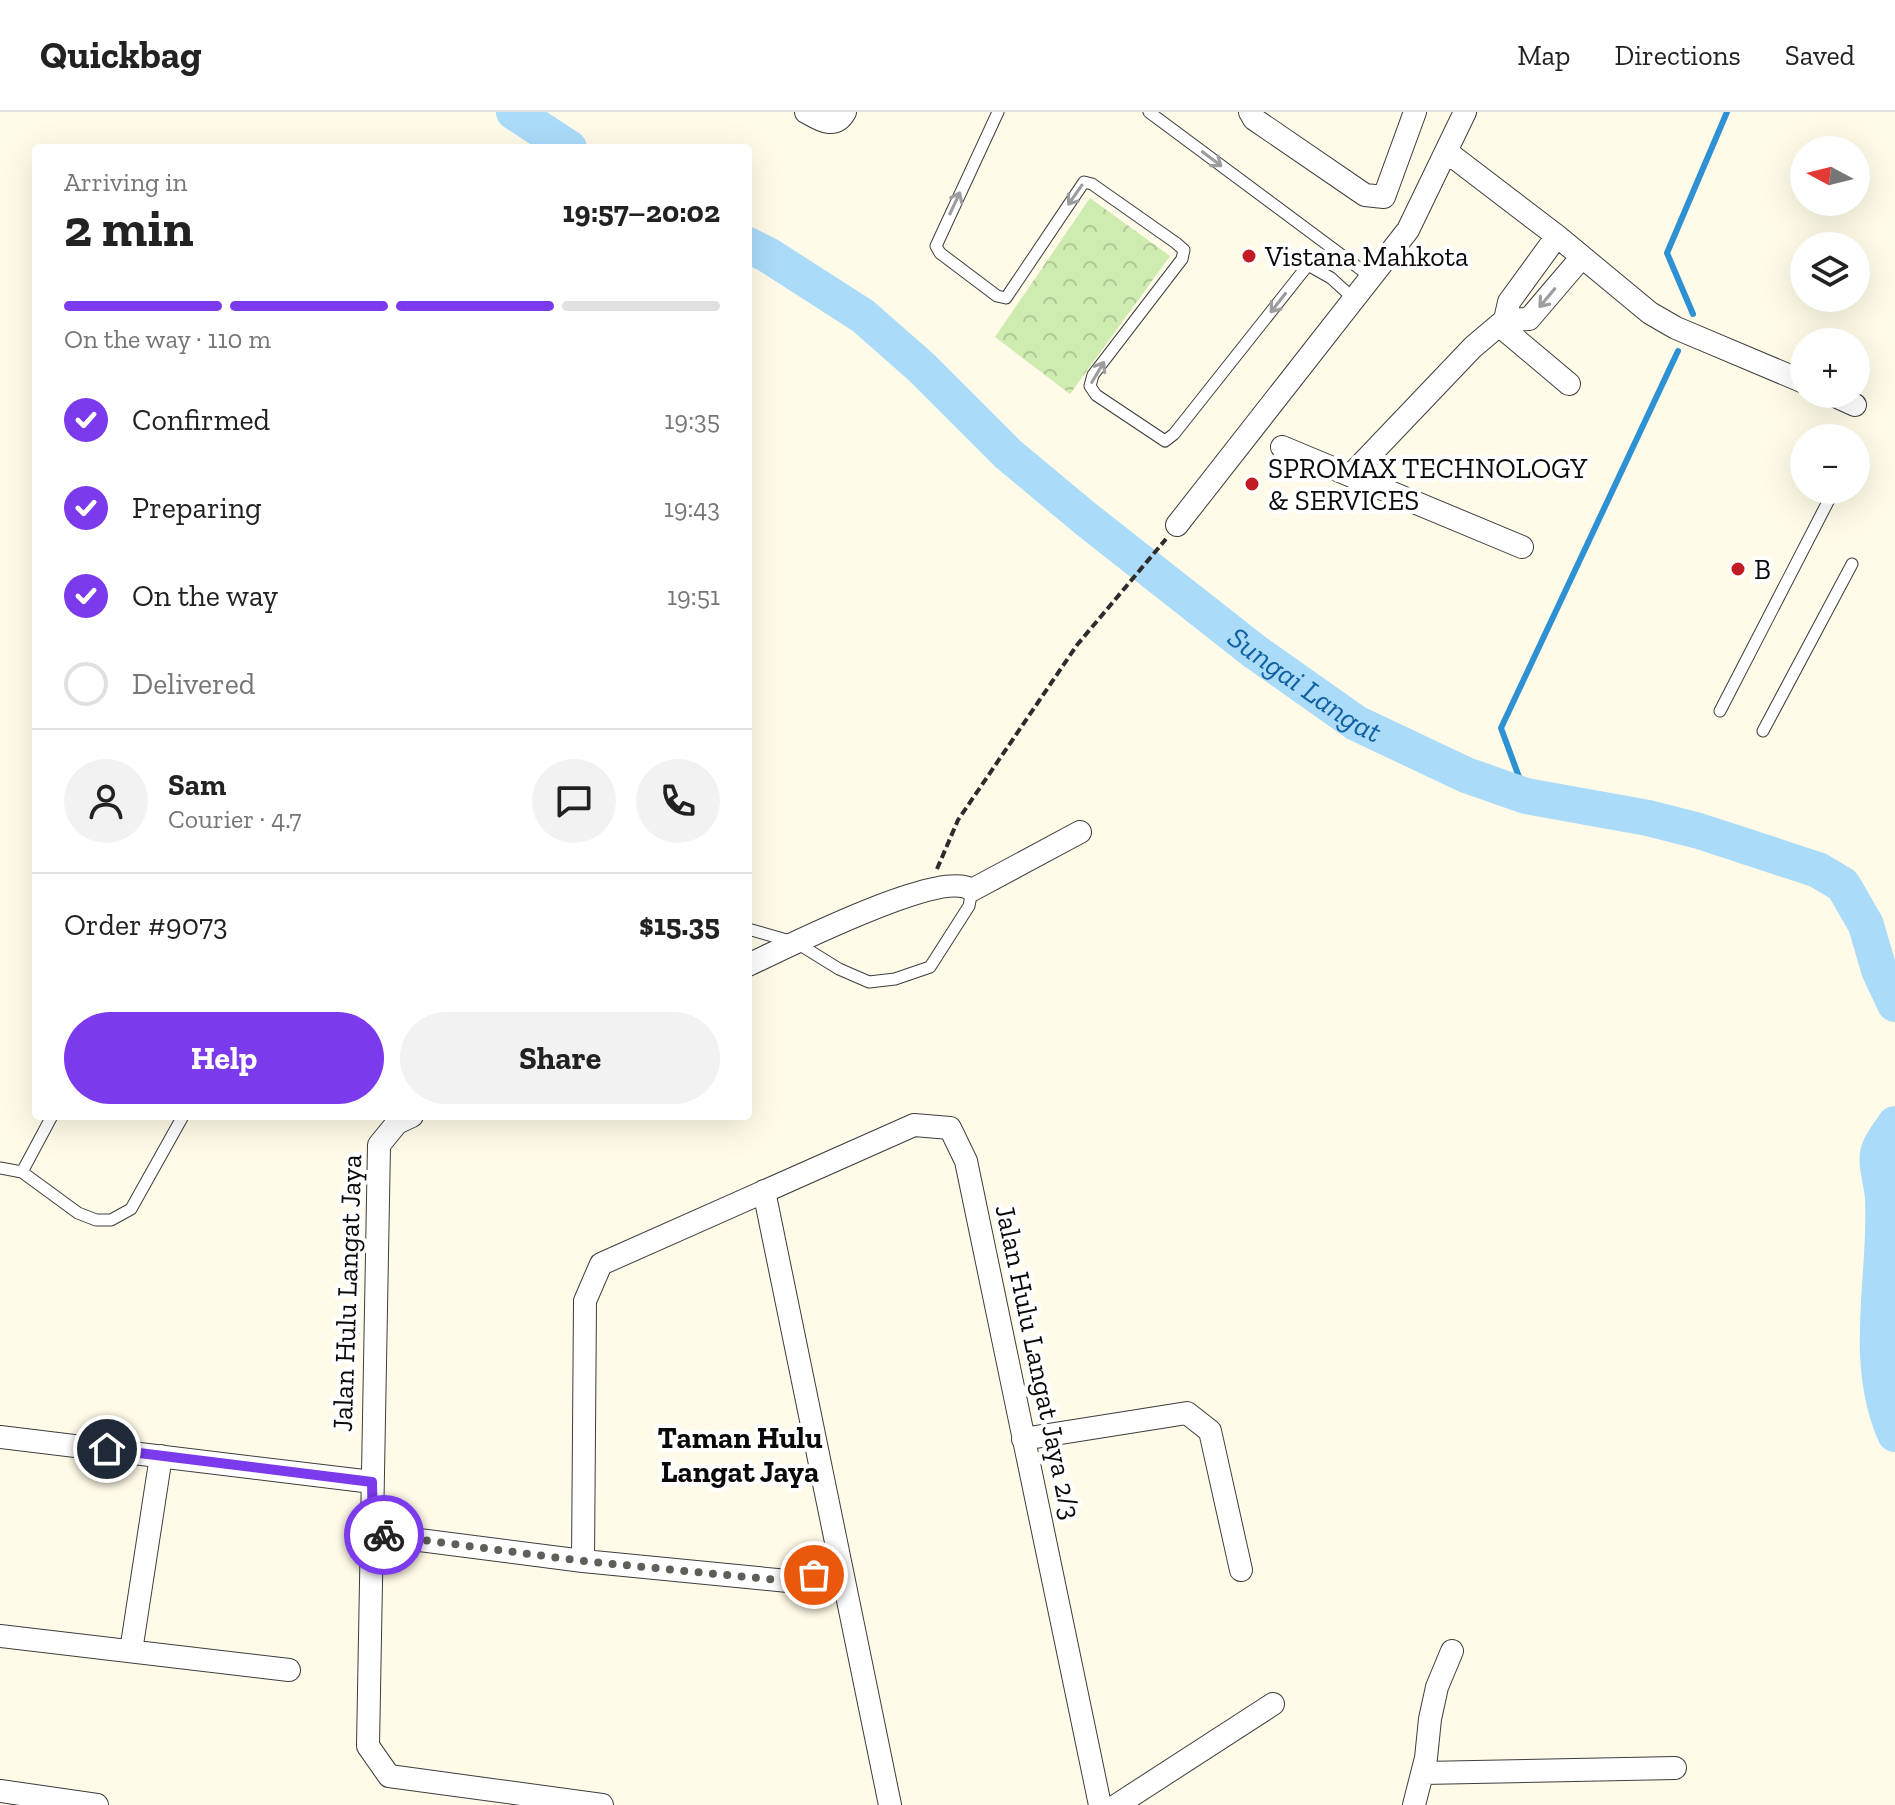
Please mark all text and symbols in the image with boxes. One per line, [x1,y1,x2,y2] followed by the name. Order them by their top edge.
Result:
[40,32,202,78] text: Quickbag
[1517,39,1570,72] text: Map
[1614,39,1741,72] text: Directions
[1785,39,1855,72] text: Saved
[1790,136,1870,216] north arrow
[1790,136,1870,504] map controls
[1201,150,1222,167] one-way arrow
[64,166,187,198] text: Arriving in
[1067,183,1083,205] one-way arrow
[948,191,963,215] one-way arrow
[562,194,720,230] text: 19:57–20:02
[64,197,194,259] text: 2 min
[1790,232,1870,312] button: layers
[1264,240,1469,273] place label: Vistana Mahkota
[1240,247,1258,265] marker: Vistana Mahkota
[1538,287,1556,308] one-way arrow
[1269,292,1286,313] one-way arrow
[64,323,271,355] text: On the way · 110 m
[1790,328,1870,408] button: +
[1090,361,1106,384] one-way arrow
[64,398,108,442] icon: check
[132,402,270,438] text: Confirmed
[664,404,720,436] text: 19:35
[1790,424,1870,504] button: −
[1268,452,1588,517] place label: SPROMAX TECHNOLOGY & SERVICES
[1243,475,1261,493] marker: SPROMAX TECHNOLOGY & SERVICES
[64,486,108,530] icon: check
[132,490,262,526] text: Preparing
[664,492,720,524] text: 19:43
[1754,553,1771,586] place label: B
[1729,560,1747,578] marker: B
[64,574,108,618] icon: check
[132,578,278,614] text: On the way
[667,580,720,612] text: 19:51
[1221,619,1387,750] water label: Sungai Langat
[132,666,255,702] text: Delivered
[64,759,148,843] button: person
[532,759,616,843] button: chat
[636,759,720,843] button: phone
[168,767,226,803] text: Sam
[168,803,302,835] text: Courier · 4.7
[64,907,228,943] text: Order #9073
[639,907,720,943] text: $15.35
[64,1012,384,1104] button: Help
[400,1012,720,1104] button: Share
[326,1153,368,1432] street label: Jalan Hulu Langat Jaya
[988,1202,1088,1522] street label: Jalan Hulu Langat Jaya 2/3
[73,1415,141,1483] pin
[657,1420,823,1490] district label: Taman Hulu Langat Jaya
[85,1427,129,1471] icon: home
[344,1495,424,1575] courier
[362,1513,406,1557] icon: bike
[780,1541,848,1609] pin
[792,1553,836,1597] icon: bag

